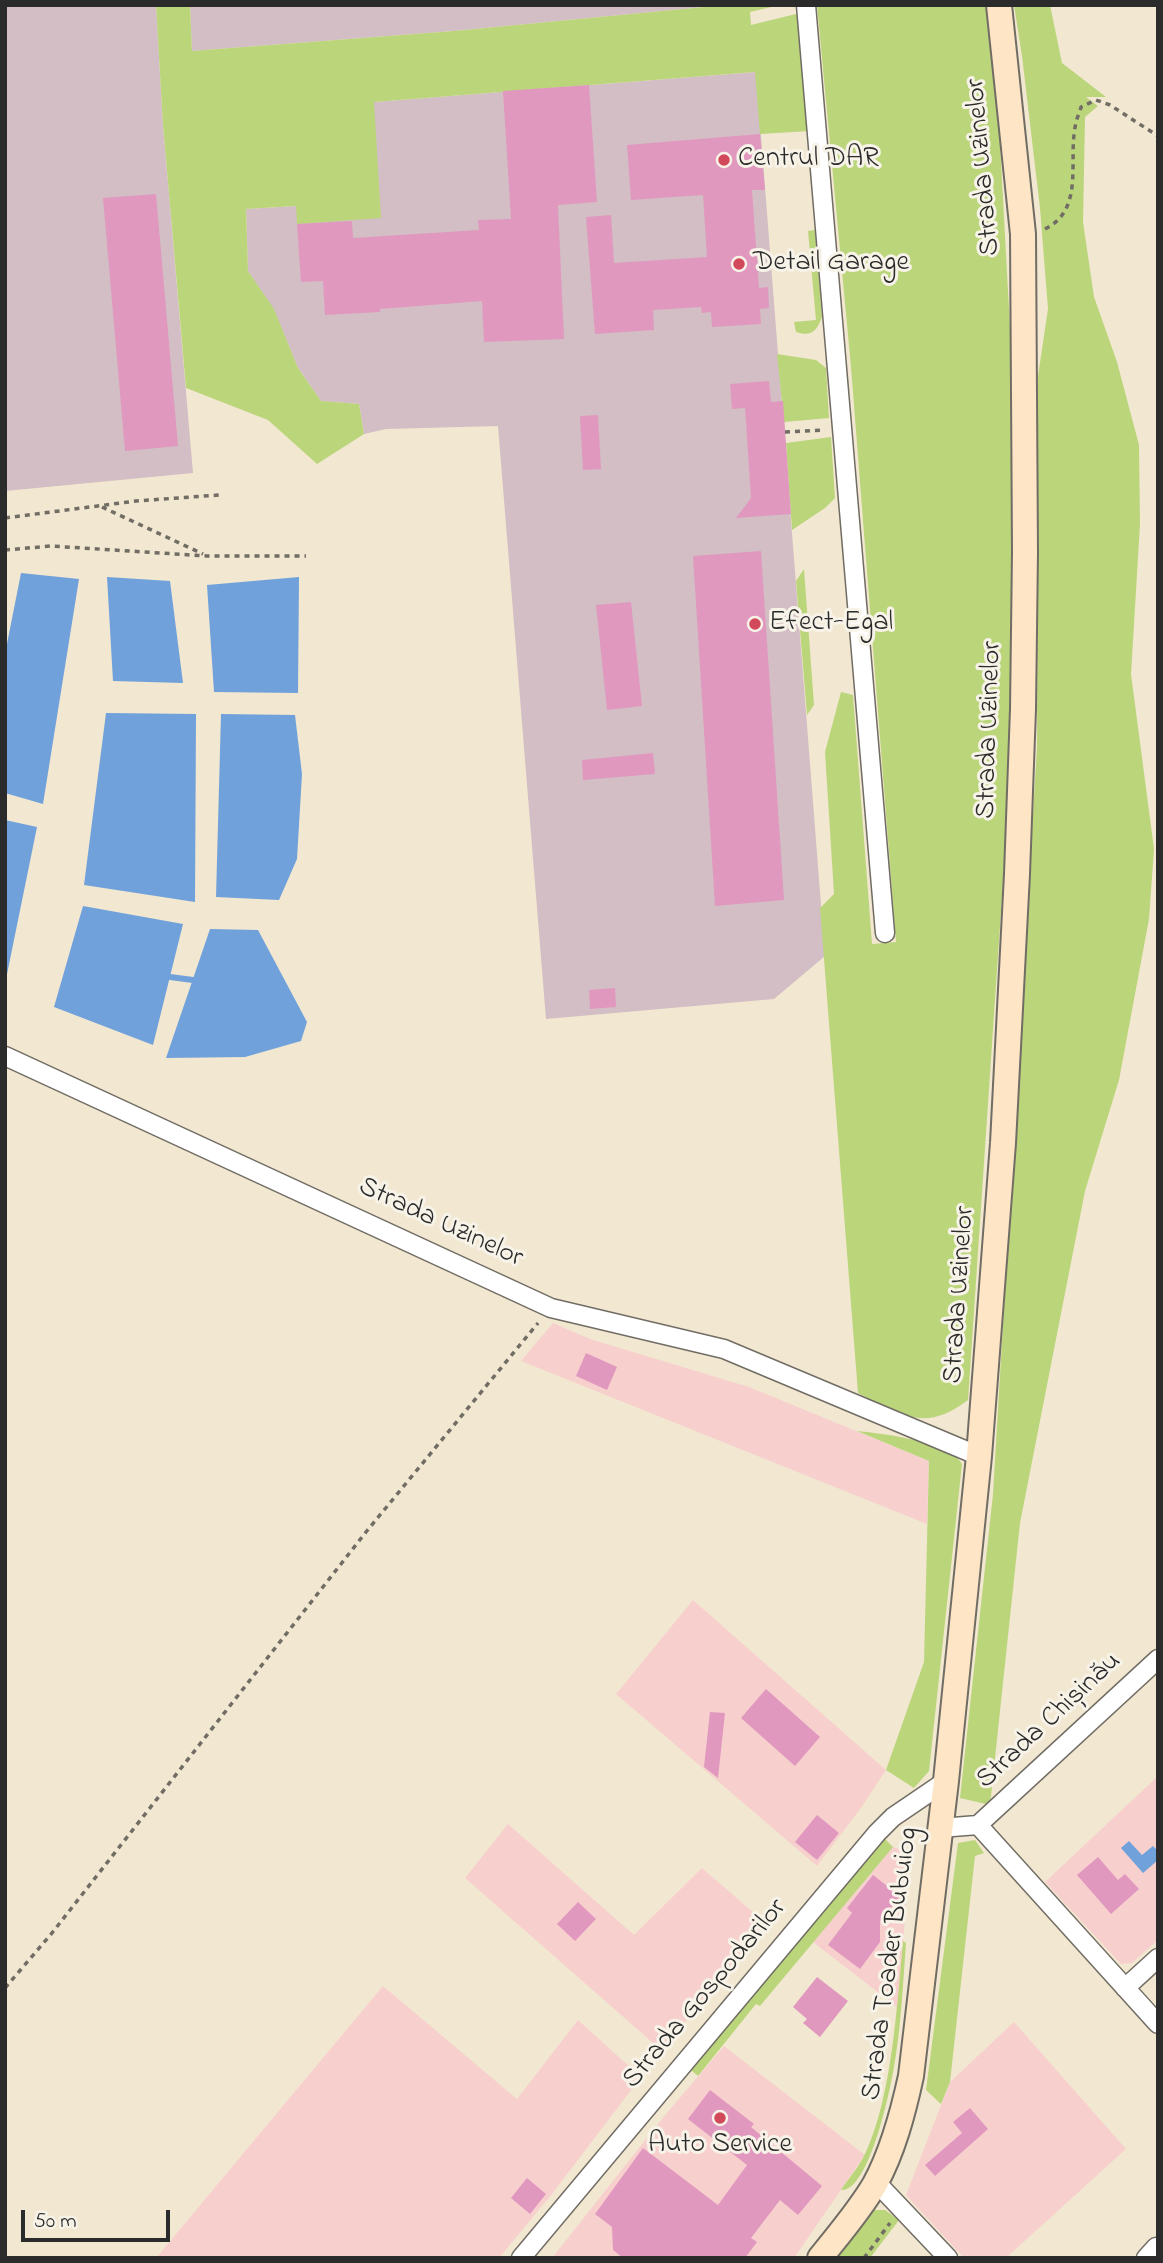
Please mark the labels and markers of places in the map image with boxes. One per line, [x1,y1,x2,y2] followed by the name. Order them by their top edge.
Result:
[738,143,879,177] place label: Centrul DAR
[716,152,732,168] marker: Centrul DAR
[753,247,909,281] place label: Detail Garage
[731,256,747,272] marker: Detail Garage
[769,607,893,641] place label: Efect-Egal
[747,616,763,632] marker: Efect-Egal
[712,2110,728,2126] marker: Auto Service
[648,2129,792,2163] place label: Auto Service

